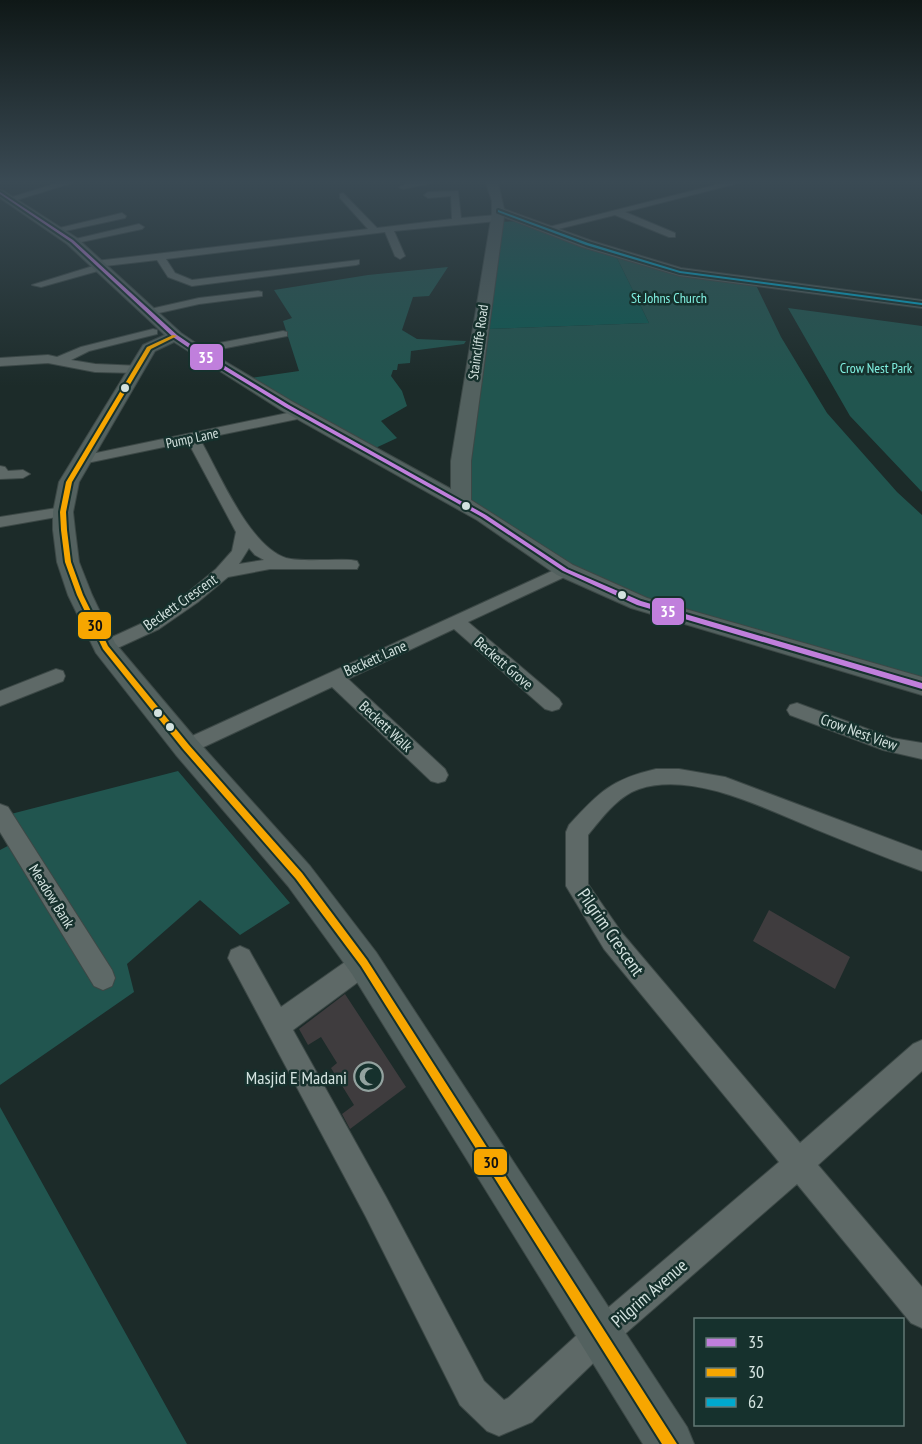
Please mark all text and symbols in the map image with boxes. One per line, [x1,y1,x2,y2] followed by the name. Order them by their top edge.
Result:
[631,289,707,307] park label: St Johns Church
[464,303,492,381] street label: Staincliffe Road
[189,343,224,371] line badge: 35
[198,347,214,367] text: 35
[840,359,913,377] park label: Crow Nest Park
[119,382,131,394] unlabelled marker
[164,424,220,452] street label: Pump Lane
[460,500,472,512] unlabelled marker
[139,570,221,634] street label: Beckett Crescent
[616,589,628,601] unlabelled marker
[651,597,685,626] line badge: 35
[660,601,676,621] text: 35
[77,611,112,640] line badge: 30
[87,615,103,635] text: 30
[471,632,537,694] street label: Beckett Grove
[341,636,409,680] street label: Beckett Lane
[355,696,417,756] street label: Beckett Walk
[152,707,164,719] unlabelled marker
[818,709,900,755] street label: Crow Nest View
[164,721,176,733] unlabelled marker
[25,861,79,932] street label: Meadow Bank
[573,884,649,980] street label: Pilgrim Crescent
[352,1061,384,1093] mosque icon: Masjid E Madani
[246,1066,347,1089] place label: Masjid E Madani
[473,1148,508,1176] line badge: 30
[483,1152,499,1172] text: 30
[606,1254,692,1332] street label: Pilgrim Avenue
[694,1318,904,1426] legend
[748,1330,764,1353] text: 35
[748,1360,764,1383] text: 30
[748,1390,764,1413] text: 62

